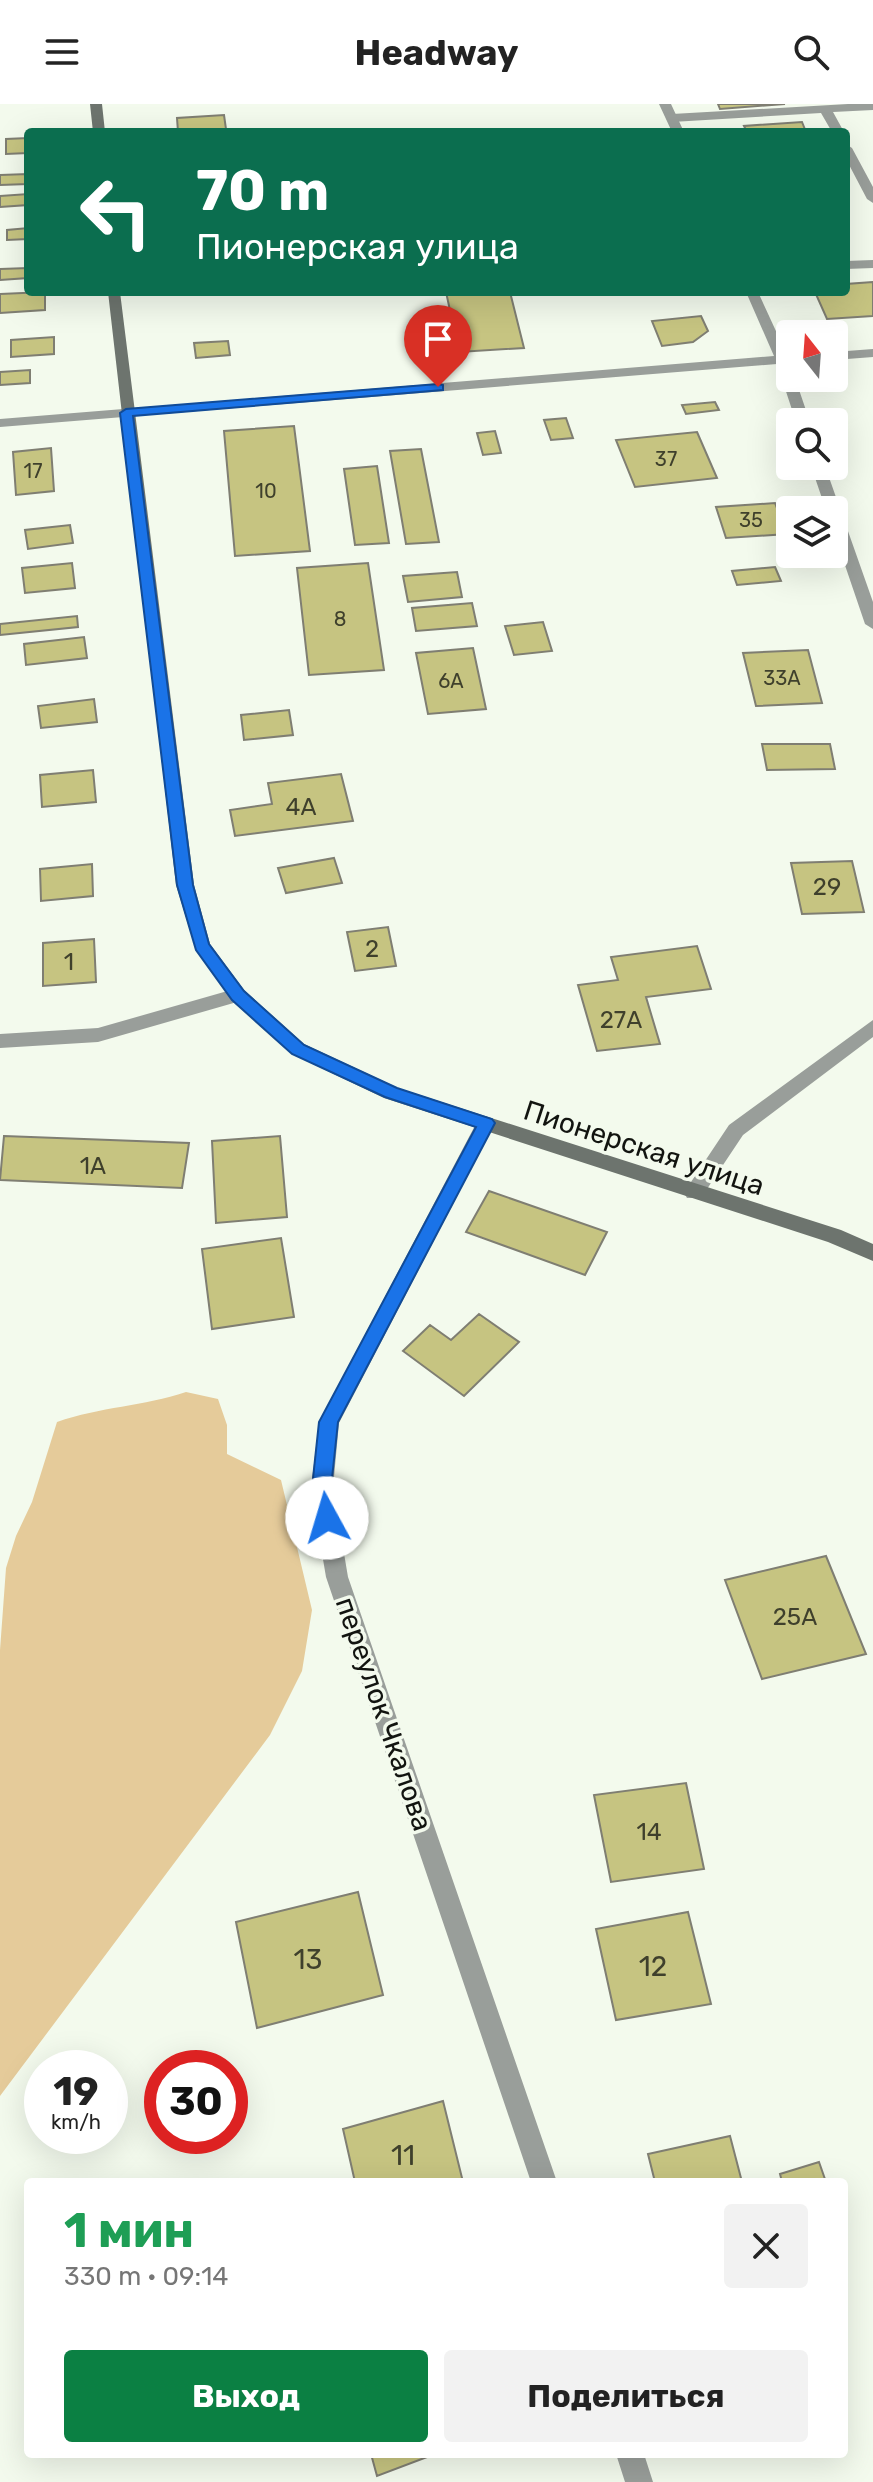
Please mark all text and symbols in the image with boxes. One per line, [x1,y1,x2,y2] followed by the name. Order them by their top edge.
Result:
[40,30,84,74] icon: menu
[789,30,833,74] icon: search
[355,31,518,74] text: Headway
[196,158,329,224] text: 70 m
[64,160,168,264] icon: left
[196,225,519,268] text: Пионерская улица
[404,305,472,387] pin
[416,317,460,361] icon: arrive
[776,320,848,392] north arrow
[776,320,848,568] map controls
[776,408,848,480] button: search
[655,447,677,471] house number: 37
[24,459,42,483] house number: 17
[255,479,277,503] house number: 10
[776,496,848,568] button: layers
[739,508,763,532] house number: 35
[334,607,346,631] house number: 8
[763,666,801,690] house number: 33А
[438,669,464,693] house number: 6А
[286,793,316,821] house number: 4А
[813,873,841,901] house number: 29
[365,935,379,963] house number: 2
[64,948,74,976] house number: 1
[600,1006,642,1034] house number: 27А
[519,1094,769,1202] street label: Пионерская улица
[80,1152,106,1180] house number: 1А
[285,1476,369,1560] position arrow
[329,1593,439,1835] street label: переулок Чкалова
[773,1603,817,1631] house number: 25А
[636,1818,662,1846] house number: 14
[294,1943,322,1976] house number: 13
[639,1950,667,1983] house number: 12
[144,2050,248,2154] speed limit sign: 30
[53,2068,99,2115] text: 19
[51,2110,101,2134] text: km/h
[391,2139,415,2172] house number: 11
[64,2202,194,2259] text: 1 мин
[724,2204,808,2288] button: close
[64,2261,228,2292] text: 330 m · 09:14
[64,2350,428,2442] button: Выход
[444,2350,808,2442] button: Поделиться

